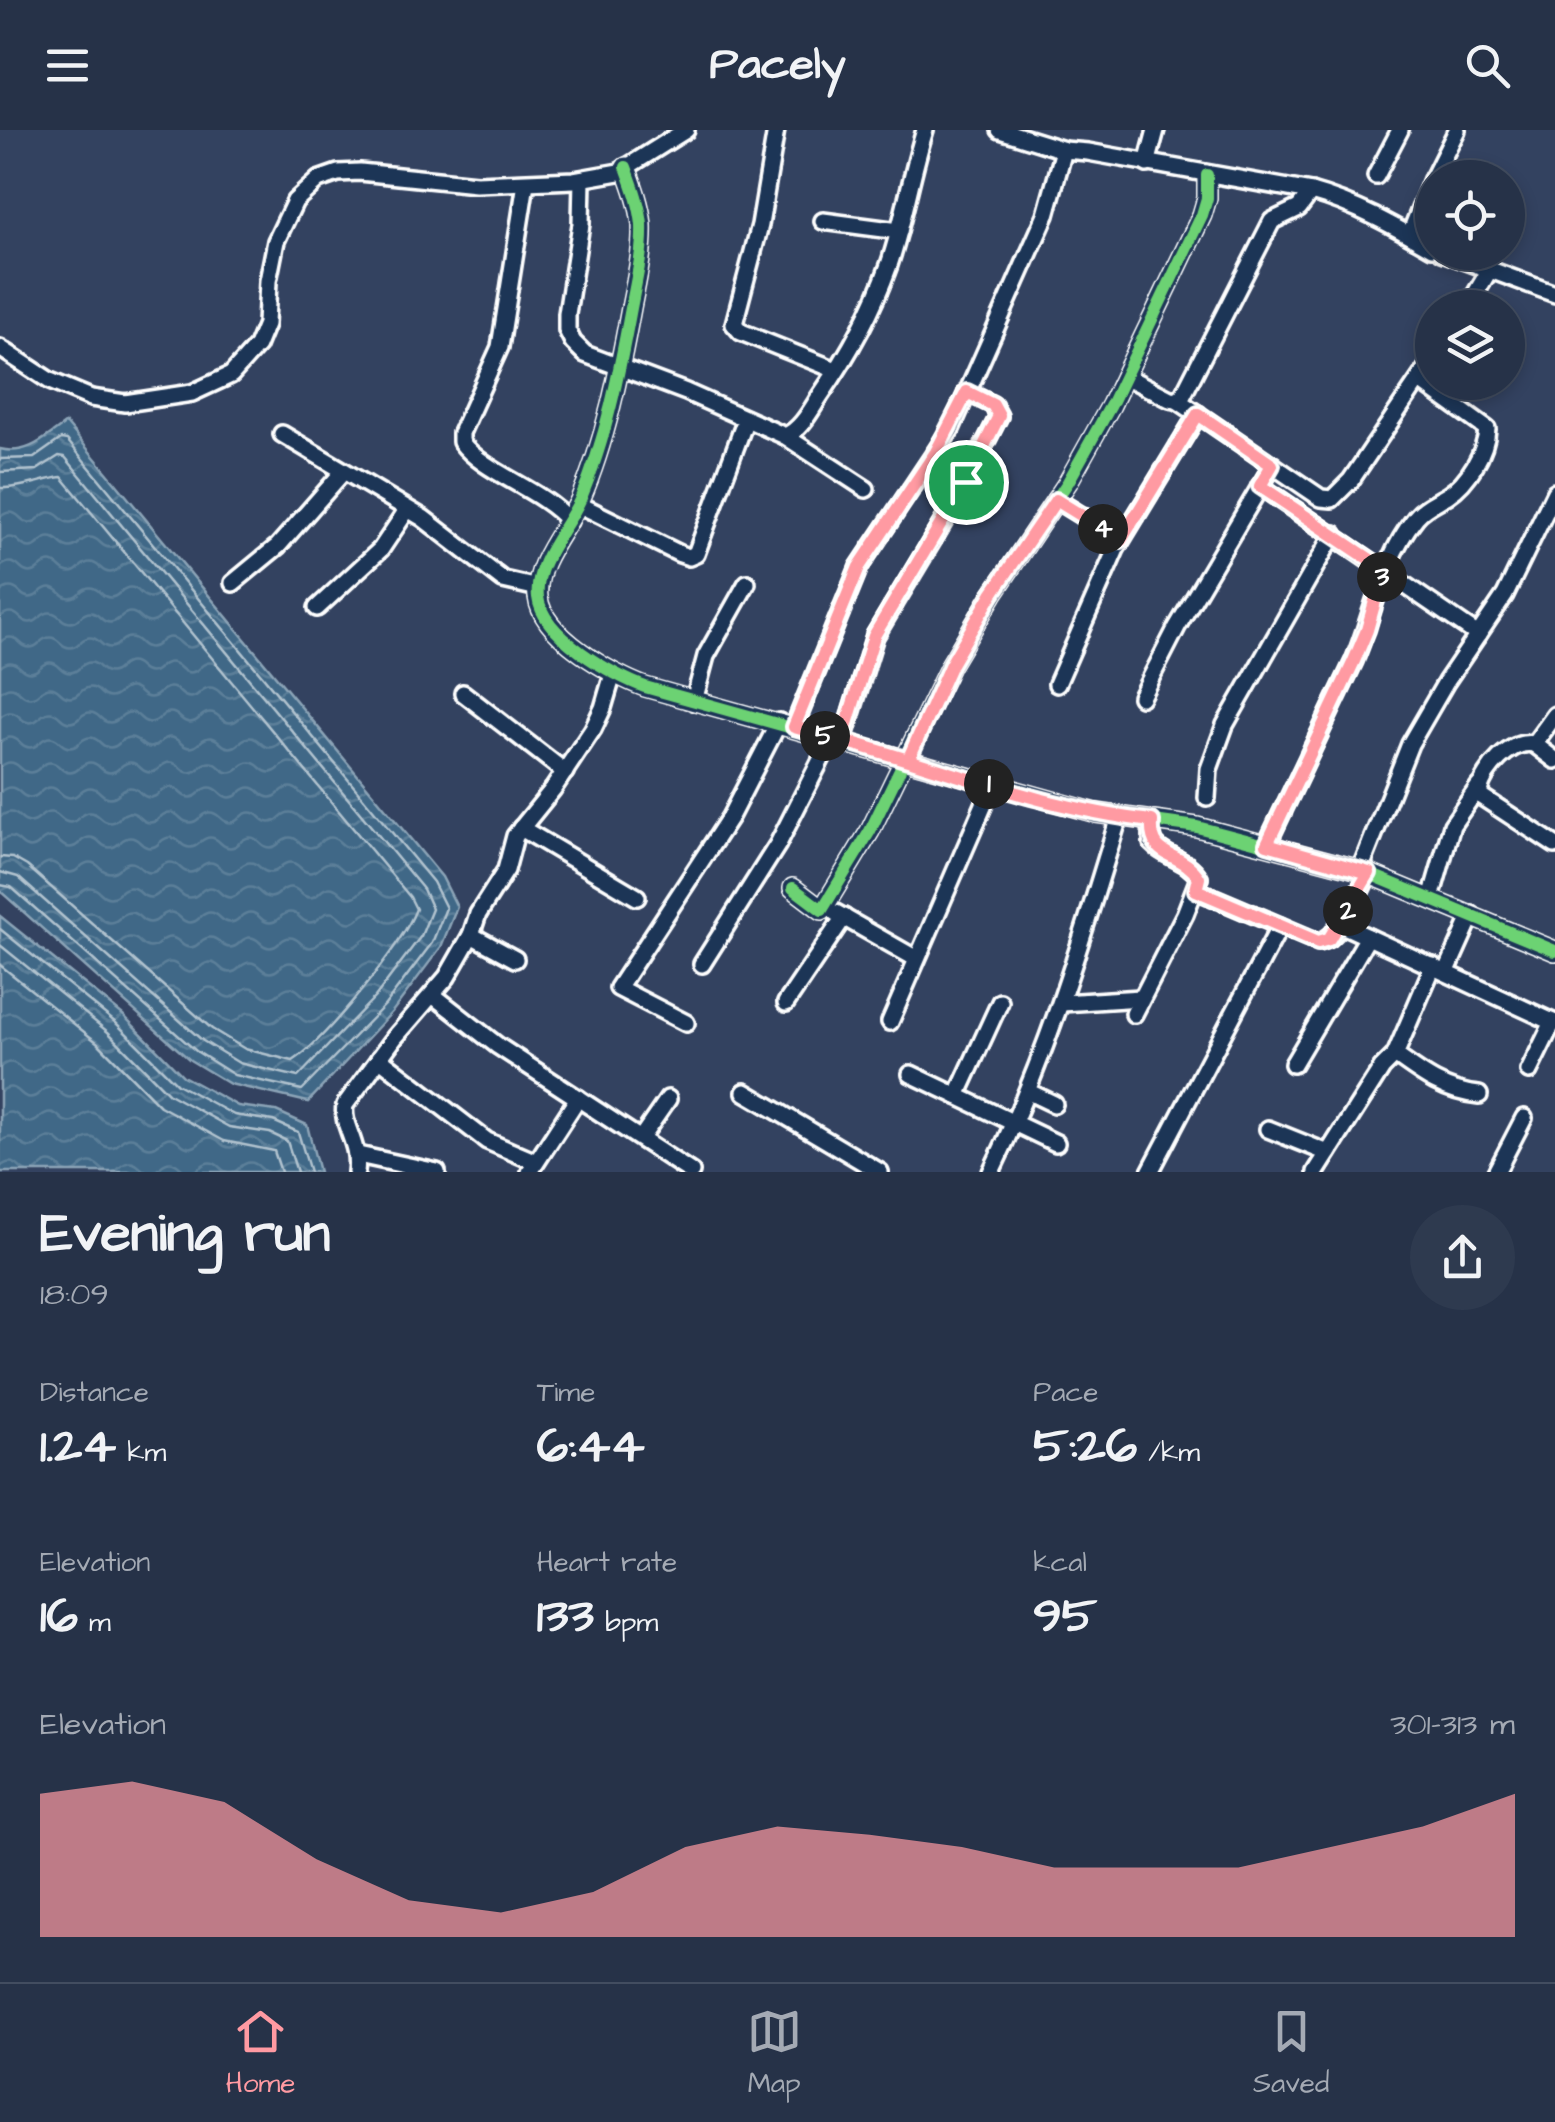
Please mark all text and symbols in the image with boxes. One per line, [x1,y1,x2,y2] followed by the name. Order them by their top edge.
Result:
[709,34,846,96] text: Pacely
[40,38,95,93] icon: menu
[1460,38,1515,93] icon: search
[1415,160,1525,400] map controls
[1415,160,1525,270] button: locate
[1415,290,1525,400] button: layers
[924,440,1009,525] pin
[939,455,994,510] icon: arrive
[1078,504,1128,554] pin: 4
[1093,509,1113,548] text: 4
[1357,552,1407,602] pin: 3
[1375,557,1389,596] text: 3
[800,711,850,761] pin: 5
[815,716,835,755] text: 5
[964,759,1014,809] pin: 1
[987,764,991,803] text: 1
[1323,886,1373,936] pin: 2
[1340,891,1356,930] text: 2
[40,1196,330,1272] text: Evening run
[1410,1205,1515,1310] button: share
[40,1272,109,1317] text: 18:09
[40,1373,149,1412] text: Distance
[537,1373,595,1412] text: Time
[1033,1373,1098,1412] text: Pace
[40,1412,116,1481] text: 1.24
[537,1412,644,1481] text: 6:44
[1033,1412,1137,1481] text: 5:26
[116,1433,166,1472] text: km
[1137,1433,1200,1472] text: /km
[40,1543,150,1582] text: Elevation
[537,1543,677,1582] text: Heart rate
[1033,1543,1087,1582] text: kcal
[40,1582,78,1651] text: 16
[537,1582,594,1651] text: 133
[1033,1582,1097,1651] text: 95
[78,1603,111,1642] text: m
[594,1603,658,1642] text: bpm
[40,1702,166,1747] text: Elevation
[1390,1702,1515,1747] text: 301–313 m
[226,2004,295,2103] tab: Home
[747,2004,802,2103] tab: Map
[1253,2004,1329,2103] tab: Saved

